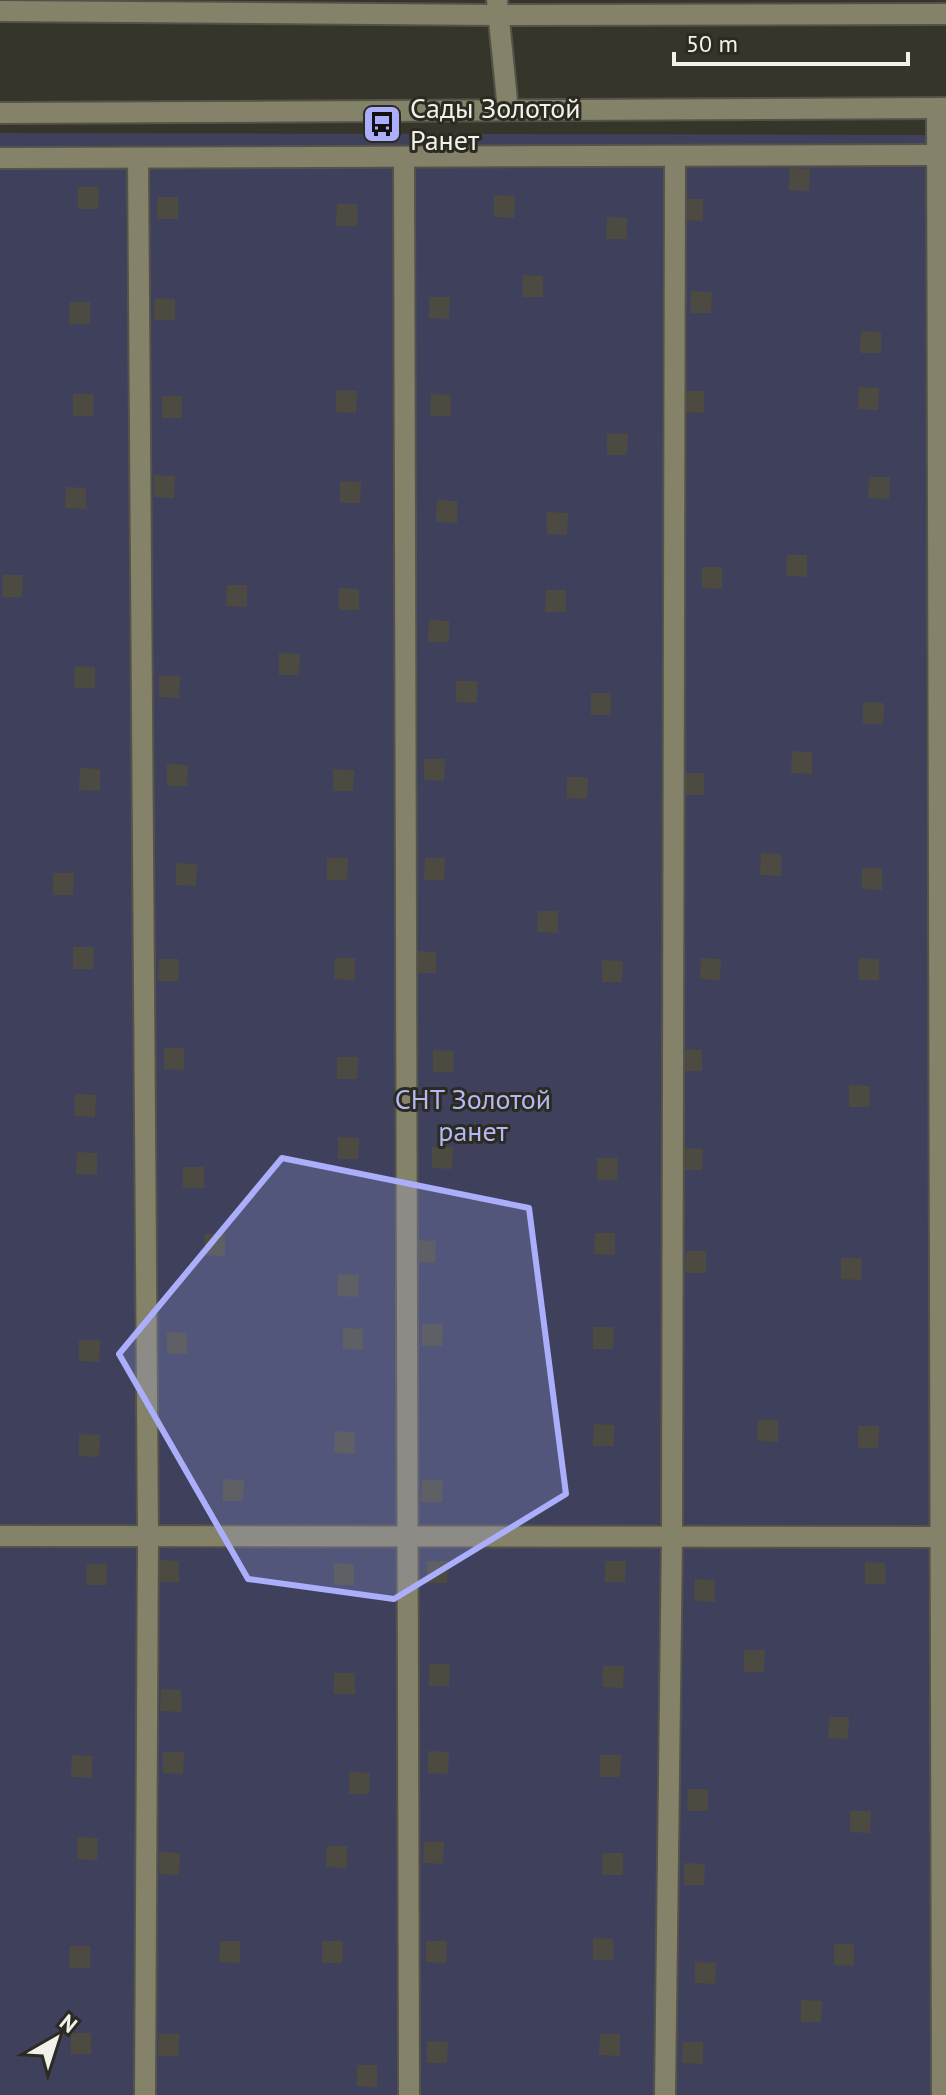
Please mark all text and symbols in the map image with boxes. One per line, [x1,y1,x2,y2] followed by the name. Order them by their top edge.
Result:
[674,16,908,66] scale bar
[686,28,738,59] text: 50 m
[410,89,581,158] place label: Сады Золотой Ранет
[361,103,403,145] bus stop icon: Сады Золотой Ранет
[395,1080,551,1149] park label: СНТ Золотой ранет
[16,1999,96,2079] north arrow
[54,2008,83,2039] text: N

